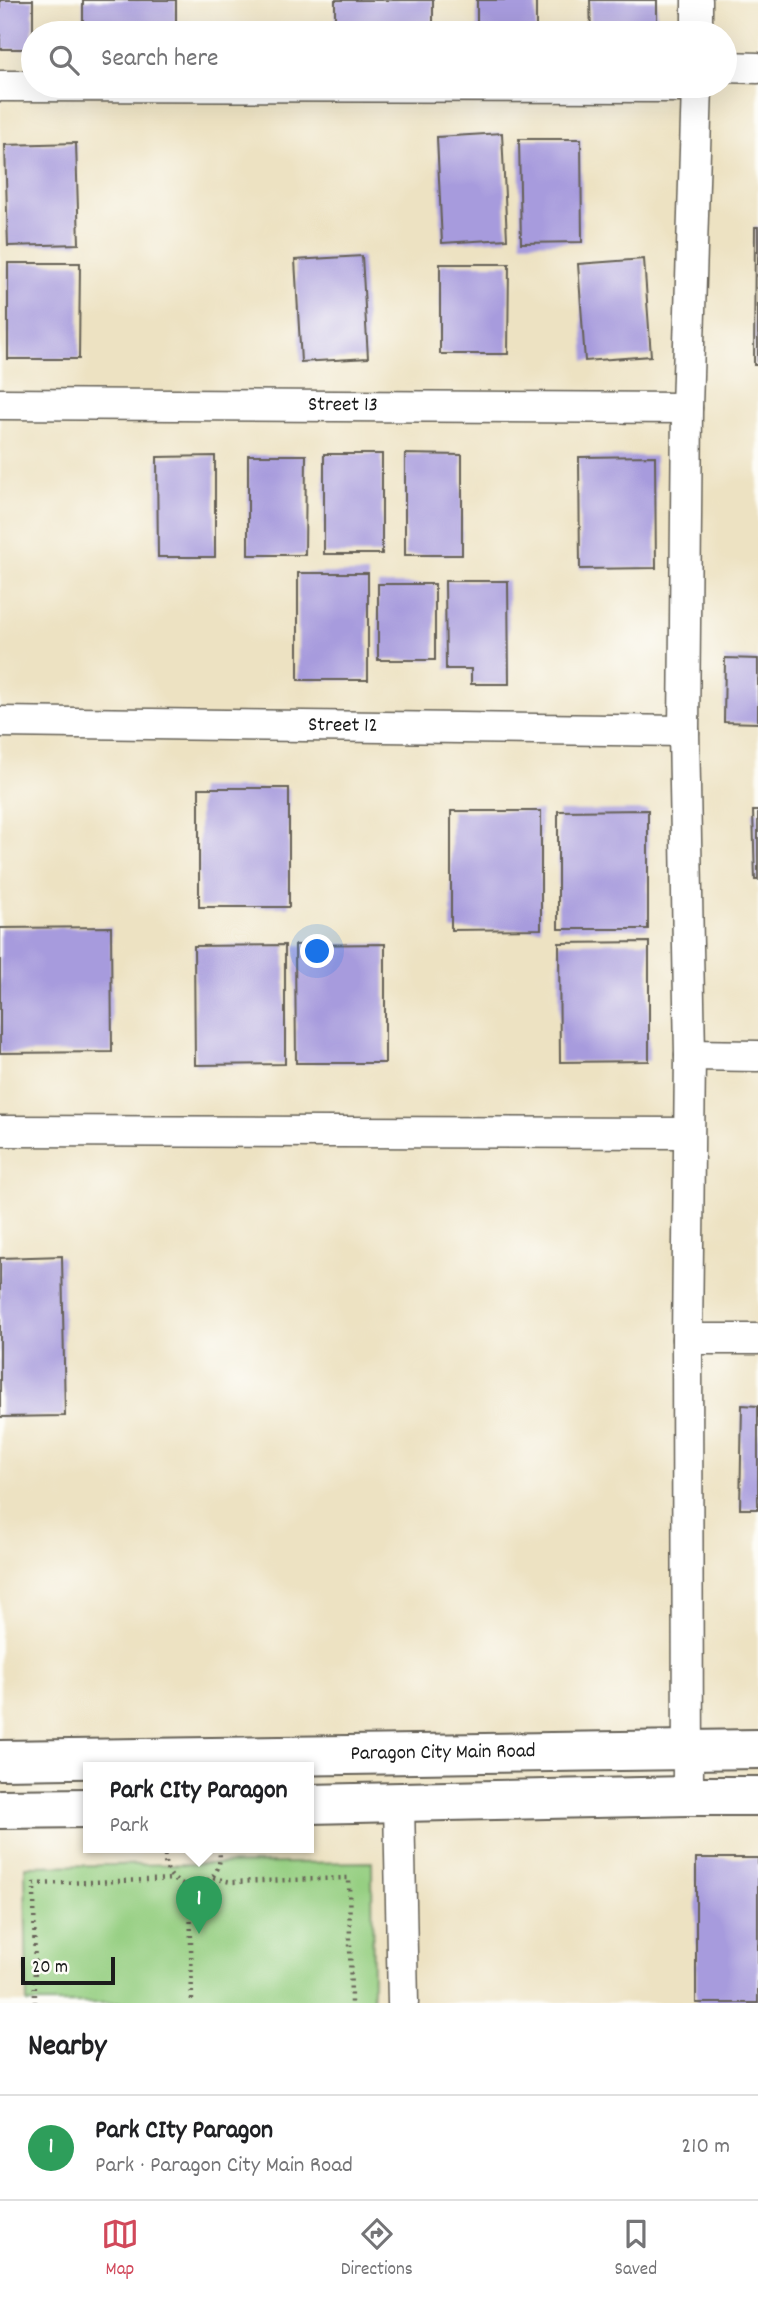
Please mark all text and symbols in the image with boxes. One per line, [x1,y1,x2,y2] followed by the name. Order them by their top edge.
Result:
[21,21,737,98] search box
[45,41,83,79] icon: search
[101,41,219,78] text: Search here
[308,391,378,421] street label: Street 13
[308,711,378,742] street label: Street 12
[300,934,334,968] your location
[350,1737,536,1770] street label: Paragon City Main Road
[83,1762,314,1853] popup
[109,1773,288,1810] text: Park CIty Paragon
[109,1810,149,1843] text: Park
[176,1876,222,1934] pin: 1
[21,1954,116,1986] scale bar
[32,1955,68,1982] text: 20 m
[28,2027,106,2070] text: Nearby
[95,2113,273,2150] text: Park CIty Paragon
[48,2131,54,2164] text: 1
[681,2131,730,2164] text: 210 m
[95,2150,353,2183] text: Park · Paragon City Main Road
[101,2215,139,2284] tab: Map
[341,2215,413,2284] tab: Directions
[615,2215,657,2284] tab: Saved

